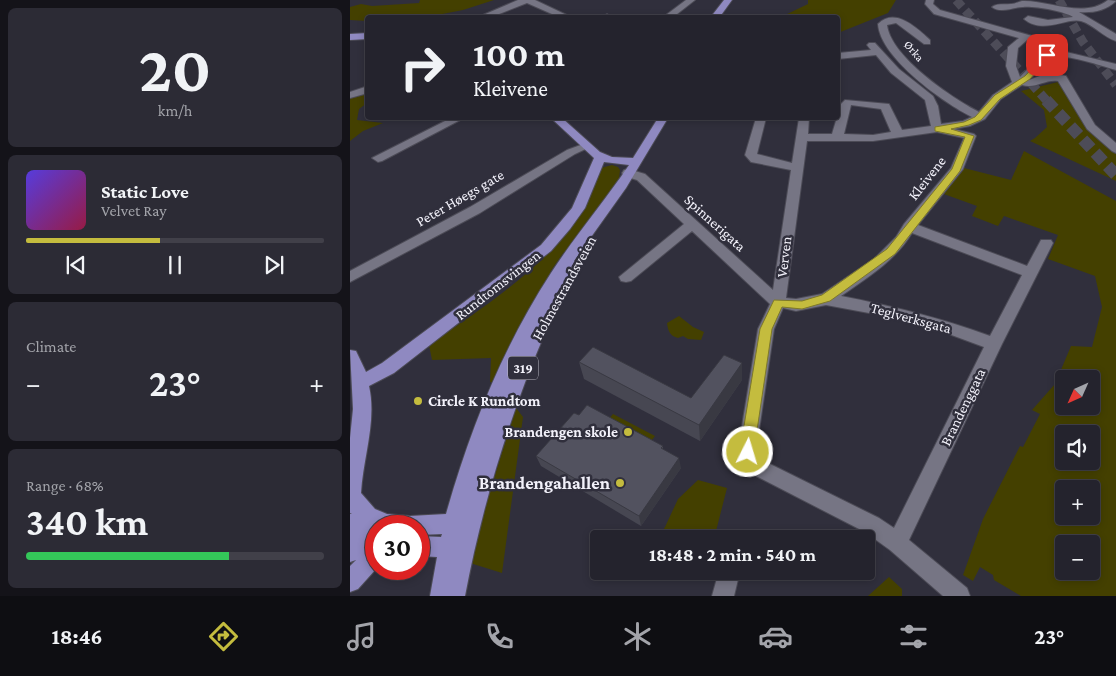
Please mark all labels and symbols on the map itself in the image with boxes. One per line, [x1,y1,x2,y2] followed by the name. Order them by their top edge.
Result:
[1026,34,1068,76] pin
[901,38,927,65] street label: Ørka
[905,153,949,203] street label: Kleivene
[413,166,508,230] street label: Peter Høegs gate
[680,191,749,255] street label: Spinnerigata
[529,233,599,343] street label: Holmestrandsveien
[774,236,794,278] street label: Verven
[453,247,544,324] street label: Rundtomsvingen
[869,300,953,337] street label: Teglverksgata
[508,356,538,379] road number: 319
[937,366,990,449] street label: Brandenggata
[1055,370,1100,415] north arrow
[428,393,541,409] place label: Circle K Rundtom
[412,395,424,407] marker: Circle K Rundtom
[505,424,618,440] place label: Brandengen skole
[721,425,773,477] position arrow
[622,426,634,438] marker: Brandengen skole
[479,473,611,493] place label: Brandengahallen
[614,477,626,489] marker: Brandengahallen
[365,515,430,580] speed limit sign: 30

